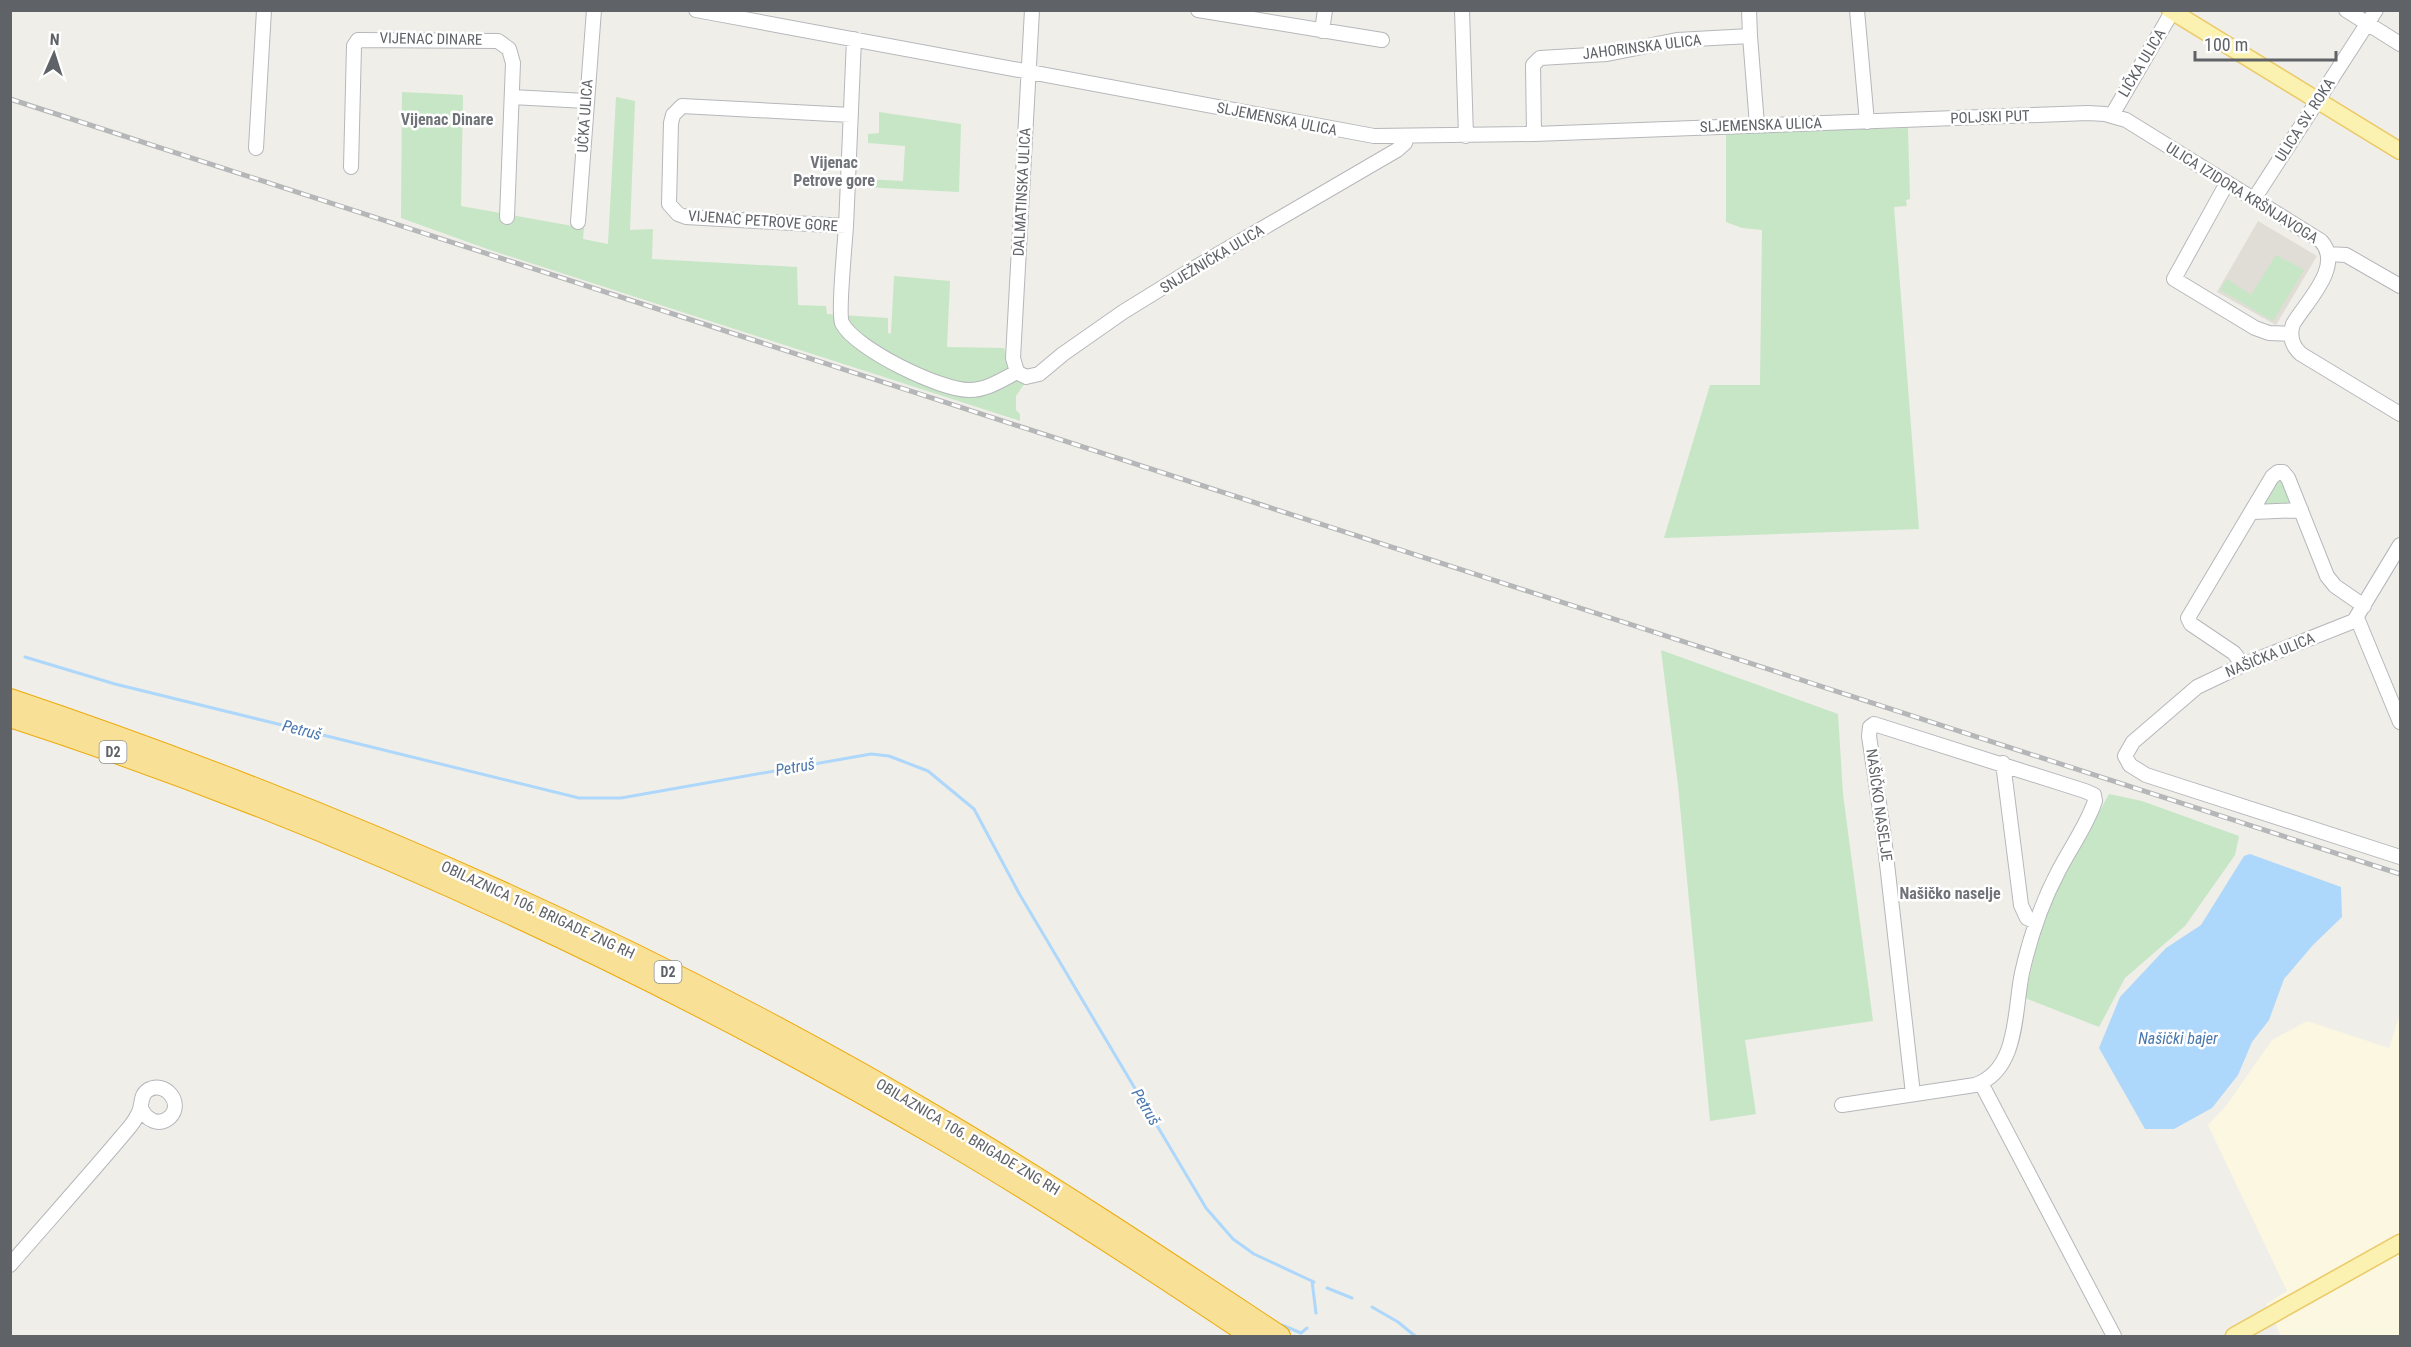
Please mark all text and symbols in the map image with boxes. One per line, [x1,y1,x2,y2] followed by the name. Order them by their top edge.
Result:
[24,24,84,84] north arrow
[2195,24,2336,62] scale bar
[2115,25,2169,100] street label: LIČKA ULICA
[380,29,482,49] street label: VIJENAC DINARE
[49,30,60,49] text: N
[1582,31,1703,63] street label: JAHORINSKA ULICA
[2204,34,2248,55] text: 100 m
[2271,75,2339,165] street label: ULICA SV. ROKA
[573,78,597,153] street label: UČKA ULICA
[1215,99,1339,140] street label: SLJEMENSKA ULICA
[1950,107,2030,127] street label: POLJSKI PUT
[401,110,494,129] district label: Vijenac Dinare
[1700,114,1823,136] street label: SLJEMENSKA ULICA
[1010,127,1034,257] street label: DALMATINSKA ULICA
[2163,139,2322,247] street label: ULICA IZIDORA KRŠNJAVOGA
[793,153,875,190] district label: Vijenac Petrove gore
[688,207,838,235] street label: VIJENAC PETROVE GORE
[1157,221,1267,297] street label: SNJEŽNIČKA ULICA
[2223,629,2318,681] street label: NAŠIČKA ULICA
[280,716,324,744] water label: Petruš
[100,741,126,763] road number: D2
[1862,747,1896,863] street label: NAŠIČKO NASELJE
[774,754,816,780] water label: Petruš
[438,857,638,963] street label: OBILAZNICA 106. BRIGADE ZNG RH
[1899,884,2001,903] district label: Našičko naselje
[654,961,682,983] road number: D2
[2138,1029,2219,1048] water label: Našički bajer
[873,1075,1063,1199] street label: OBILAZNICA 106. BRIGADE ZNG RH
[1128,1085,1164,1129] water label: Petruš

